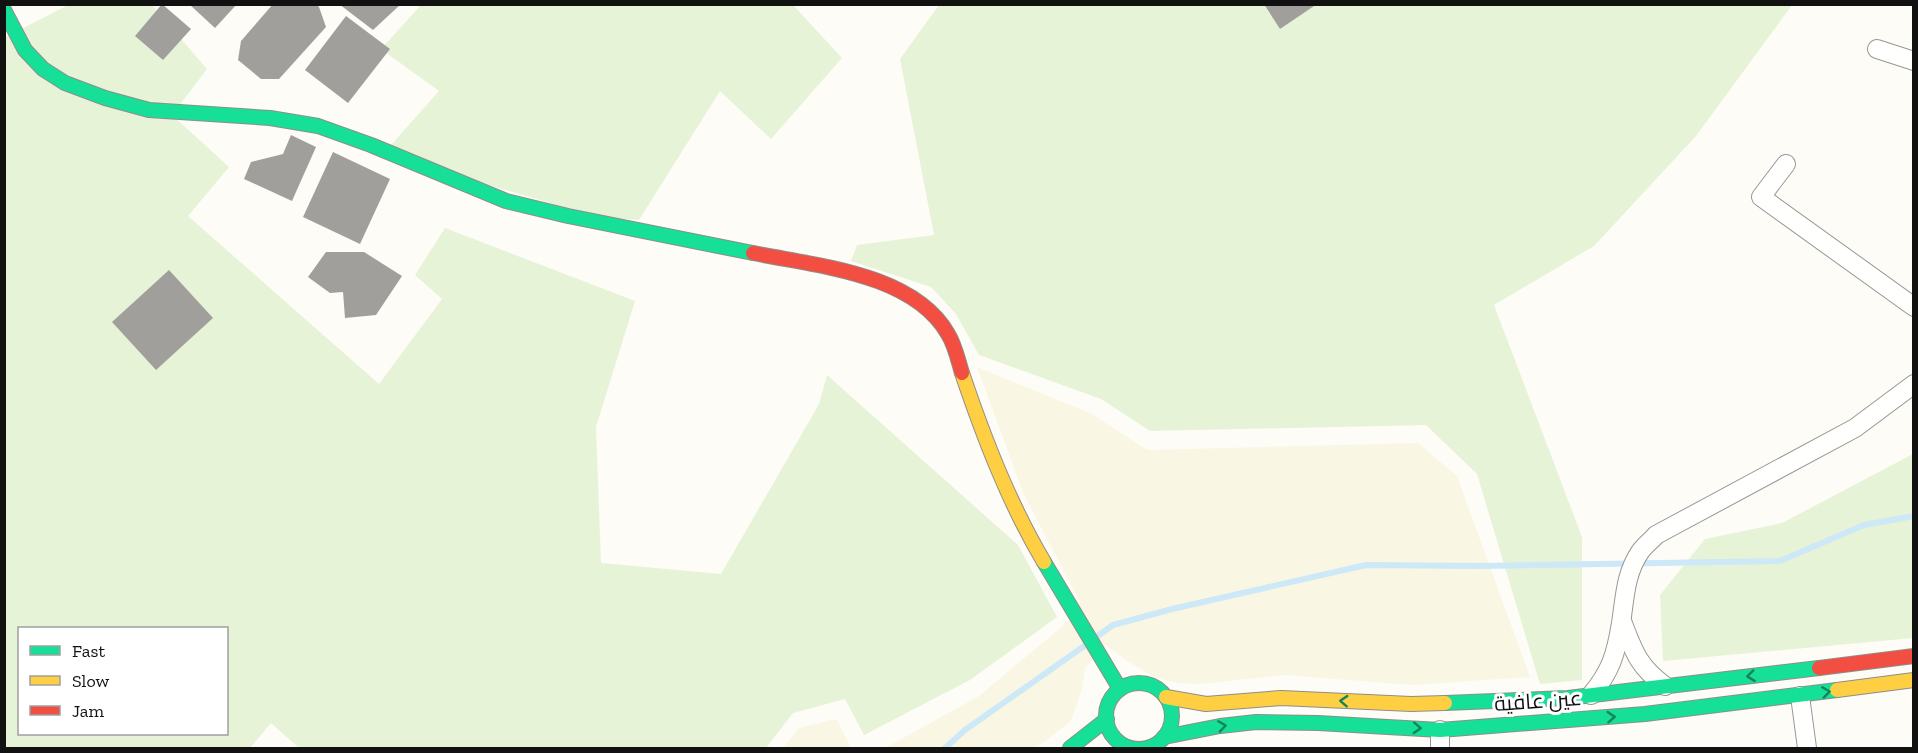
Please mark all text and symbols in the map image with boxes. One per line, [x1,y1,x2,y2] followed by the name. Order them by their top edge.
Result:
[18,627,228,735] legend
[72,640,105,662] text: Fast
[1747,669,1756,681] one-way arrow
[72,670,109,692] text: Slow
[1493,685,1583,717] street label: عين عافية
[1821,687,1830,699] one-way arrow
[1340,695,1349,708] one-way arrow
[72,700,104,722] text: Jam
[1606,711,1616,724] one-way arrow
[1217,720,1227,732] one-way arrow
[1412,722,1421,735] one-way arrow

